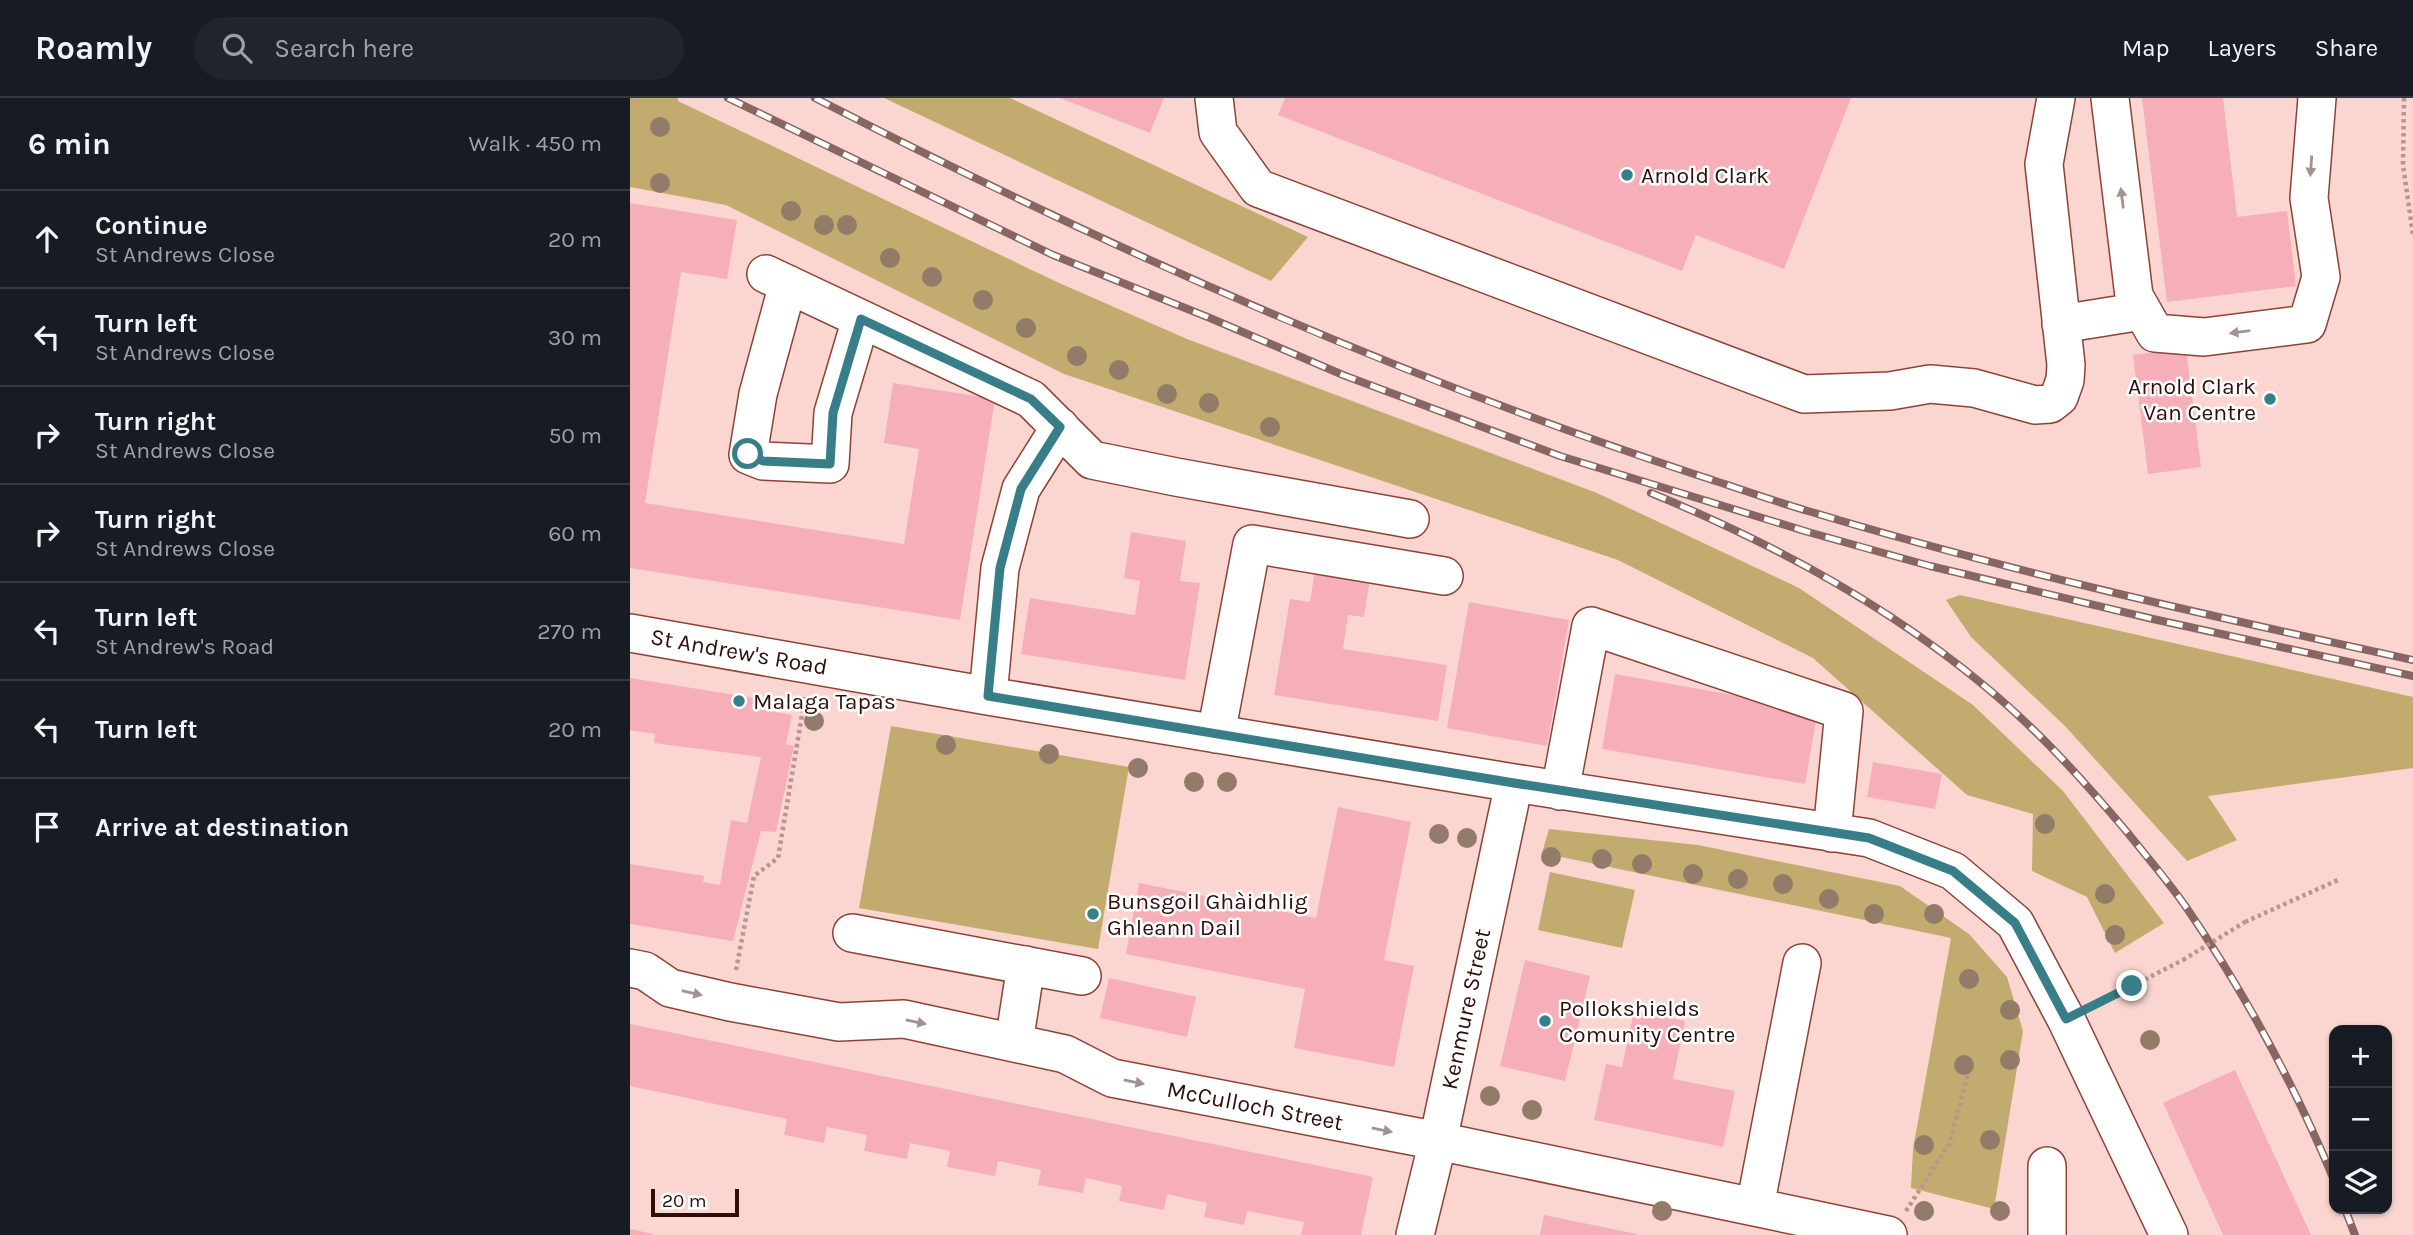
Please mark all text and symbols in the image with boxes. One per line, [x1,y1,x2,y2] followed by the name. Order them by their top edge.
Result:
[194,17,684,80] search box
[35,29,152,67] text: Roamly
[218,29,256,67] icon: search
[274,33,414,64] text: Search here
[2122,34,2170,62] text: Map
[2208,34,2277,62] text: Layers
[2315,34,2378,62] text: Share
[28,126,111,162] text: 6 min
[469,130,602,157] text: Walk · 450 m
[2305,155,2316,177] one-way arrow
[1641,162,1769,189] place label: Arnold Clark
[1619,167,1635,183] marker: Arnold Clark
[2116,187,2127,209] one-way arrow
[95,210,207,241] text: Continue
[28,220,66,258] icon: ahead
[548,226,602,253] text: 20 m
[95,241,275,268] text: St Andrews Close
[95,308,197,339] text: Turn left
[28,318,66,356] icon: left
[548,324,602,351] text: 30 m
[2229,327,2251,338] one-way arrow
[95,339,275,366] text: St Andrews Close
[2128,373,2256,426] place label: Arnold Clark Van Centre
[2262,391,2278,407] marker: Arnold Clark Van Centre
[95,406,216,437] text: Turn right
[28,416,66,454] icon: right
[548,422,602,449] text: 50 m
[95,437,275,464] text: St Andrews Close
[732,438,763,469] route start
[95,504,216,535] text: Turn right
[28,514,66,552] icon: right
[548,520,602,547] text: 60 m
[95,535,275,562] text: St Andrews Close
[95,602,197,633] text: Turn left
[28,612,66,650] icon: left
[537,618,602,645] text: 270 m
[648,623,830,681] street label: St Andrew's Road
[95,633,274,660] text: St Andrew's Road
[753,688,896,715] place label: Malaga Tapas
[731,693,747,709] marker: Malaga Tapas
[28,710,66,748] icon: left
[95,714,197,745] text: Turn left
[548,716,602,743] text: 20 m
[28,808,66,846] icon: arrive
[95,812,349,843] text: Arrive at destination
[1107,888,1308,941] place label: Bunsgoil Ghàidhlig Ghleann Dail
[1085,906,1101,922] marker: Bunsgoil Ghàidhlig Ghleann Dail
[1436,926,1496,1092] street label: Kenmure Street
[2116,970,2147,1001] route end
[681,988,703,999] one-way arrow
[1559,995,1735,1048] place label: Pollokshields Comunity Centre
[1537,1013,1553,1029] marker: Pollokshields Comunity Centre
[905,1017,927,1028] one-way arrow
[2329,1025,2392,1214] map controls
[2329,1025,2392,1088] button: +
[1164,1076,1346,1136] street label: McCulloch Street
[1123,1077,1145,1088] one-way arrow
[2329,1088,2392,1151] button: −
[1371,1125,1393,1136] one-way arrow
[2329,1151,2392,1214] button: layers
[651,1186,738,1218] scale bar
[662,1190,707,1212] text: 20 m

